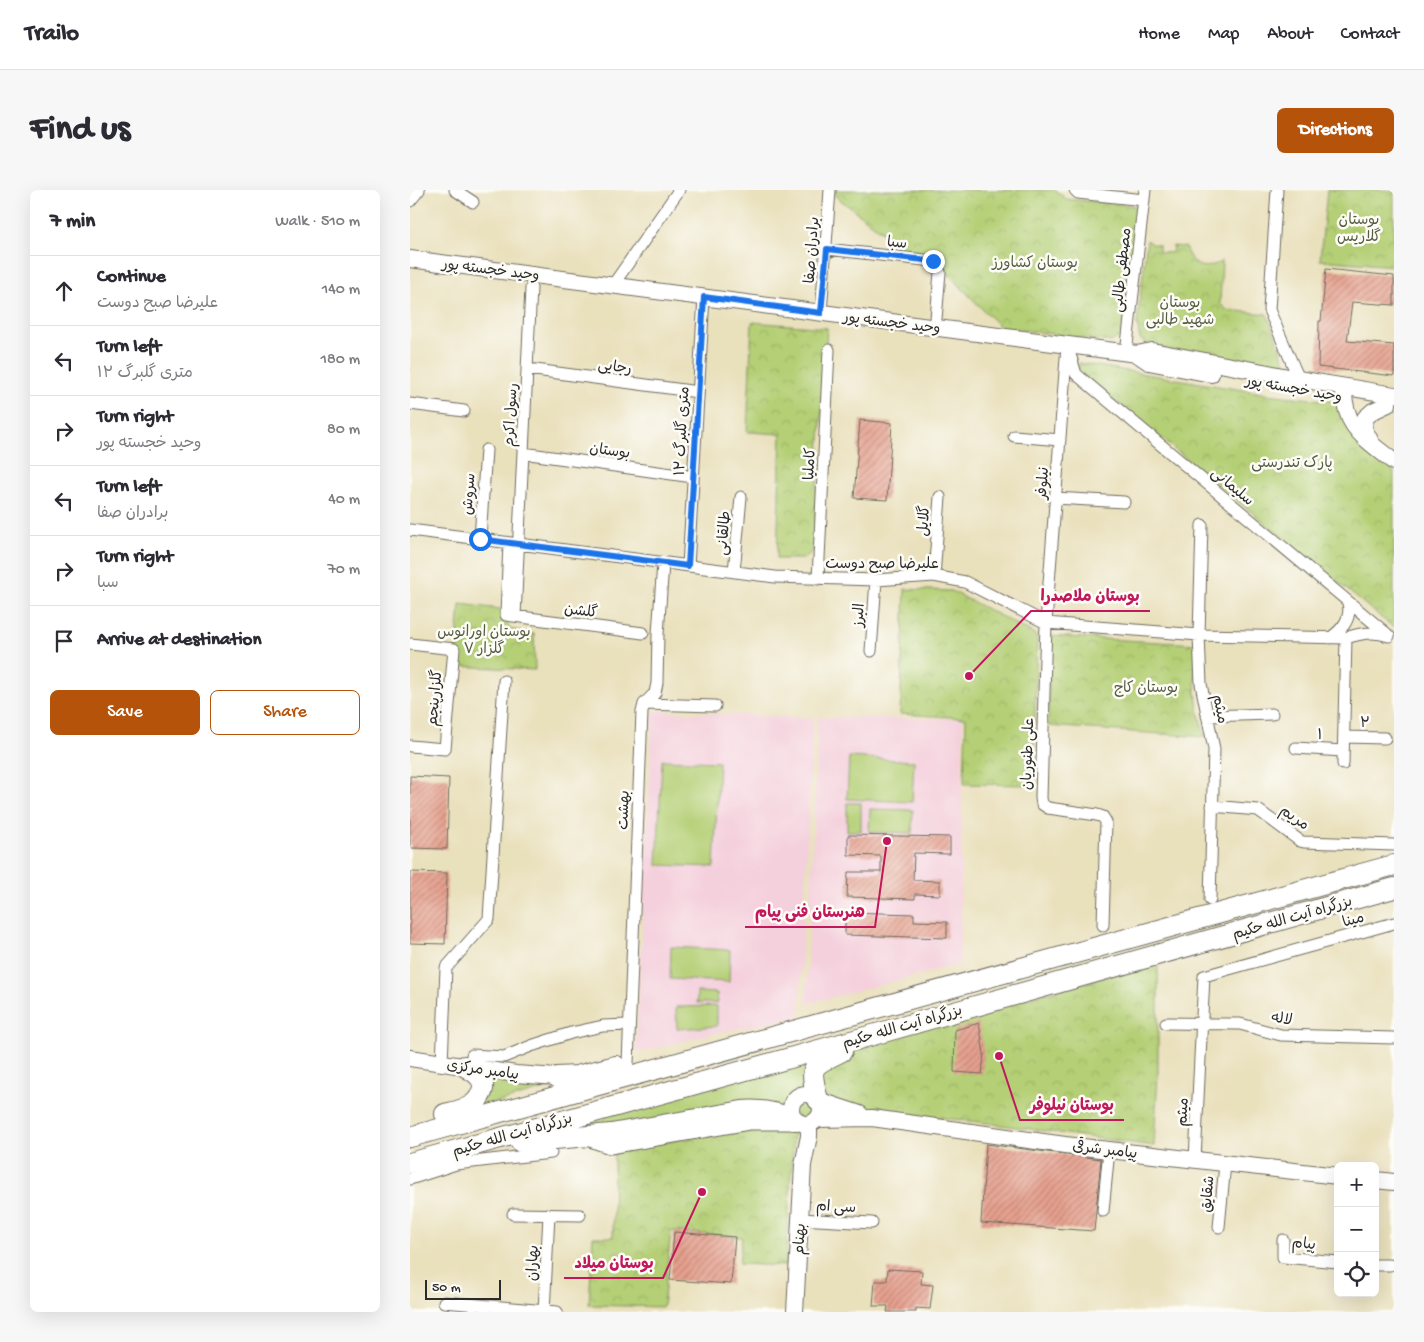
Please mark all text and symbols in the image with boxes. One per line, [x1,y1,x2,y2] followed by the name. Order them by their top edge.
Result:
[25,20,79,49] text: Trailo
[1138,24,1180,45] text: Home
[1208,24,1239,45] text: Map
[1267,24,1313,45] text: About
[1341,24,1399,45] text: Contact
[1277,108,1394,153] button: Directions
[30,110,130,151] text: Find us
[50,210,95,235] text: 7 min
[1337,212,1381,247] park label: بوستان گلاریس
[275,213,360,232] text: Walk · 510 m
[802,216,824,284] street label: برادران صفا
[1110,227,1136,313] street label: مصطفی طالبی
[886,234,908,254] street label: سبا
[922,250,945,273] route end
[991,255,1078,273] park label: بوستان کشاورز
[440,256,540,286] street label: وحید خجسته پور
[97,266,166,289] text: Continue
[50,277,78,305] icon: ahead
[322,281,360,300] text: 140 m
[97,295,218,314] text: علیرضا صبح دوست
[1146,295,1214,330] park label: بوستان شهید طالبی
[841,309,941,339] street label: وحید خجسته پور
[97,336,161,359] text: Turn left
[50,347,78,375] icon: left
[321,351,360,370] text: 180 m
[597,357,633,379] street label: رجایی
[97,365,193,384] text: ۱۲ متری گلبرگ
[1243,372,1343,407] street label: وحید خجسته پور
[501,383,524,448] street label: رسول اکرم
[670,386,694,476] street label: ۱۲ متری گلبرگ
[97,406,173,429] text: Turn right
[50,417,78,445] icon: right
[327,421,360,440] text: 80 m
[97,435,201,454] text: وحید خجسته پور
[588,440,631,464] street label: بوستان
[801,447,821,481] street label: کاملیا
[1251,455,1333,473] park label: پارک تندرستی
[1207,464,1257,511] street label: سلیمانی
[1034,466,1054,501] street label: نیلوفر
[460,473,480,516] street label: سروش
[97,476,161,499] text: Turn left
[50,487,78,515] icon: left
[328,491,360,510] text: 40 m
[97,505,168,524] text: برادران صفا
[913,505,935,537] street label: گلایل
[714,510,736,556] street label: طالقانی
[469,528,492,551] route start
[97,546,173,569] text: Turn right
[825,556,939,574] street label: علیرضا صبح دوست
[50,557,78,585] icon: right
[327,561,360,580] text: 70 m
[97,575,119,594] text: سبا
[1031,580,1150,611] callout: بوستان ملاصدرا
[1040,588,1140,608] text: بوستان ملاصدرا
[563,599,599,623] street label: گلشن
[850,603,870,629] street label: البرز
[437,624,531,659] park label: بوستان اورانوس گلزار ۷
[50,627,78,655] icon: arrive
[97,629,261,652] text: Arrive at destination
[423,669,447,727] street label: گلزارپنجم
[1114,680,1178,698] park label: بوستان کاج
[50,690,200,735] button: Save
[210,690,360,735] button: Share
[1206,693,1231,726] street label: میثم
[1360,715,1370,733] street label: ۲
[1019,718,1039,791] street label: علی طنوریان
[1317,727,1323,745] street label: ۱
[615,790,635,830] street label: بهشت
[1275,802,1312,836] street label: مریم
[1230,891,1355,946] street label: بزرگراه آیت الله حکیم
[745,896,875,927] callout: هنرستان فنی پیام
[755,903,865,924] text: هنرستان فنی پیام
[1341,909,1366,932] street label: مینا
[840,1000,965,1055] street label: بزرگراه آیت الله حکیم
[1270,1009,1293,1031] street label: لاله
[445,1057,520,1085] street label: پیامبر مرکزی
[1020,1089,1124,1120] callout: بوستان نیلوفر
[1028,1096,1114,1117] text: بوستان نیلوفر
[1174,1097,1195,1127] street label: میثم
[450,1108,575,1163] street label: بزرگراه آیت الله حکیم
[1071,1134,1139,1164] street label: پیامبر شرقی
[1334,1162,1379,1297] map controls
[1334,1162,1379,1207] button: +
[1198,1175,1220,1213] street label: شقایق
[815,1198,856,1218] street label: سی ام
[1334,1207,1379,1252] button: −
[791,1223,812,1256] street label: بهنام
[1291,1235,1317,1255] street label: پیام
[524,1245,544,1281] street label: بهاران
[564,1247,663,1278] callout: بوستان میلاد
[1334,1252,1379,1297] button: locate
[574,1255,654,1275] text: بوستان میلاد
[425,1277,501,1300] scale bar
[432,1280,461,1297] text: 50 m

